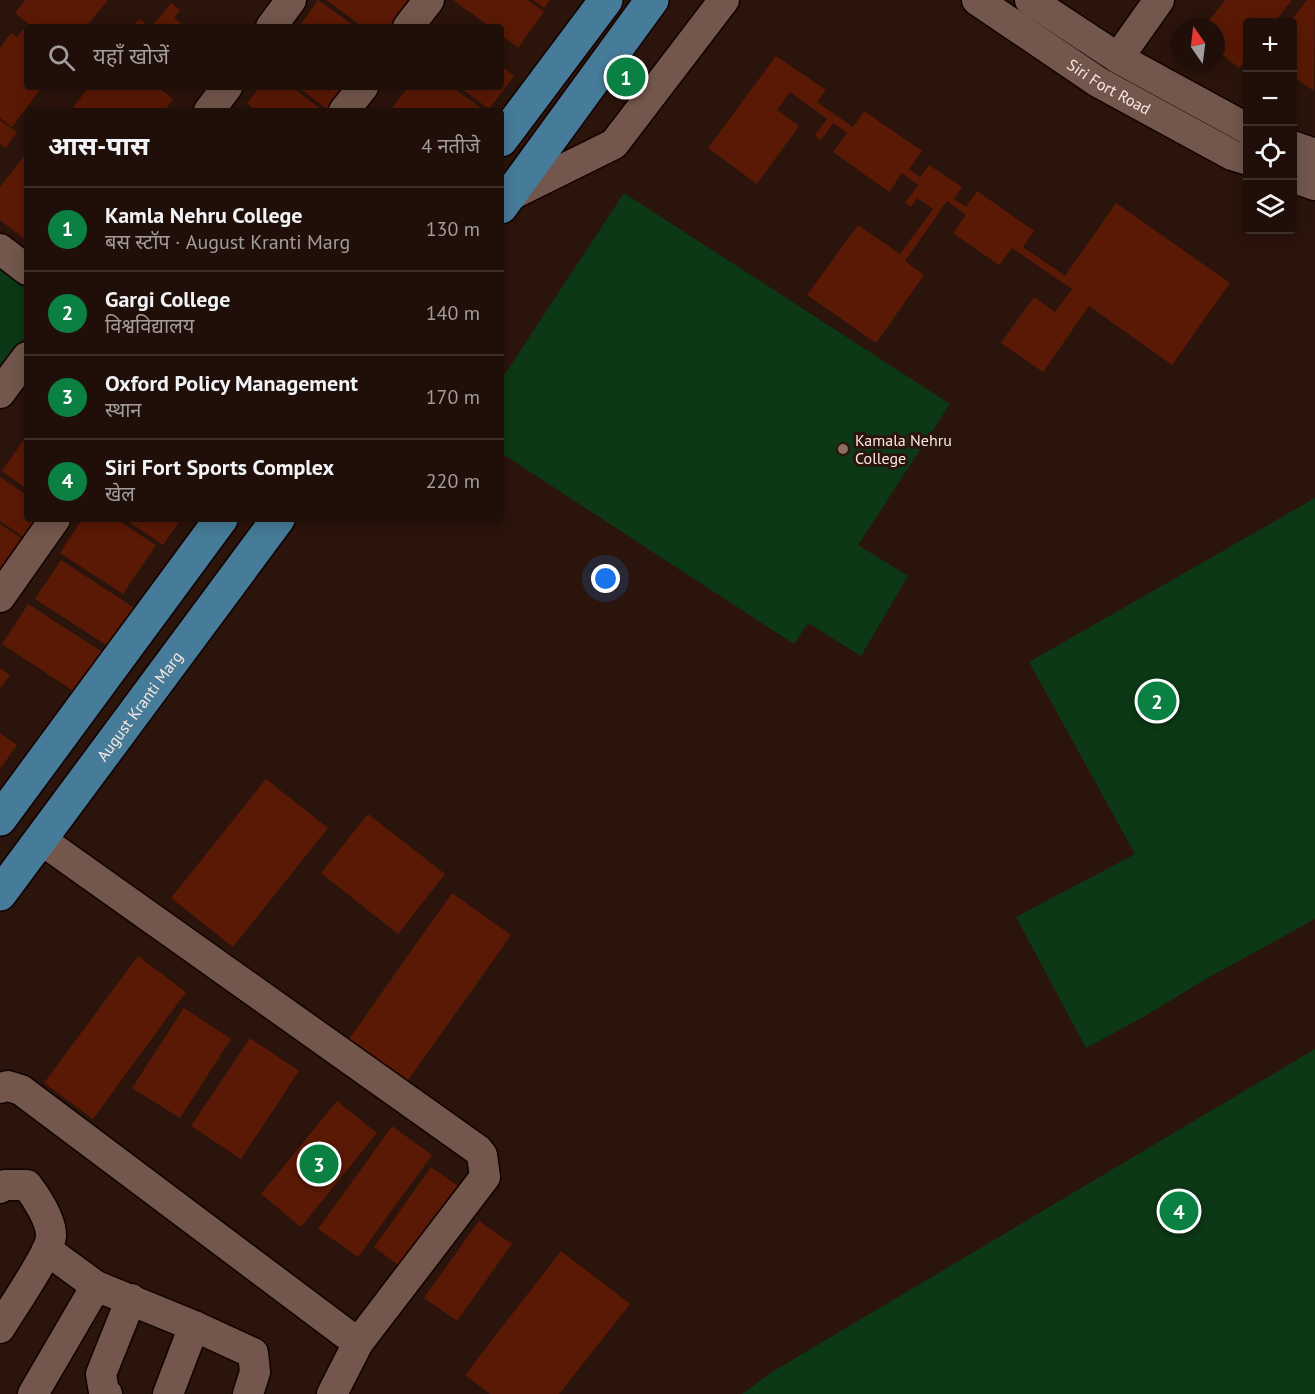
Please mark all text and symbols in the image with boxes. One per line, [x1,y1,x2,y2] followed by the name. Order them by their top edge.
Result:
[1171,18,1225,72] north arrow
[1243,18,1297,234] map controls
[1243,18,1297,72] button: +
[24,24,504,90] search box
[45,41,78,74] icon: search
[93,42,169,70] text: यहाँ खोजें
[606,54,646,100] pin: 1
[1064,54,1154,119] street label: Siri Fort Road
[1243,72,1297,126] button: −
[1243,126,1297,180] button: locate
[48,129,149,162] text: आस-पास
[421,133,480,159] text: 4 नतीजे
[1243,180,1297,234] button: layers
[105,201,303,229] text: Kamla Nehru College
[62,216,73,242] text: 1
[426,216,480,242] text: 130 m
[105,229,350,255] text: बस स्टॉप · August Kranti Marg
[105,285,230,313] text: Gargi College
[62,300,73,326] text: 2
[426,300,480,326] text: 140 m
[105,313,194,339] text: विश्वविद्यालय
[105,369,358,397] text: Oxford Policy Management
[62,384,73,410] text: 3
[426,384,480,410] text: 170 m
[105,397,141,423] text: स्थान
[855,430,952,468] place label: Kamala Nehru College
[836,442,850,456] marker: Kamala Nehru College
[105,453,334,481] text: Siri Fort Sports Complex
[62,468,73,494] text: 4
[426,468,480,494] text: 220 m
[105,481,135,507] text: खेल
[591,564,620,593] your location
[92,647,187,765] street label: August Kranti Marg
[1138,678,1176,724] pin: 2
[300,1142,338,1186] pin: 3
[1160,1188,1198,1234] pin: 4

